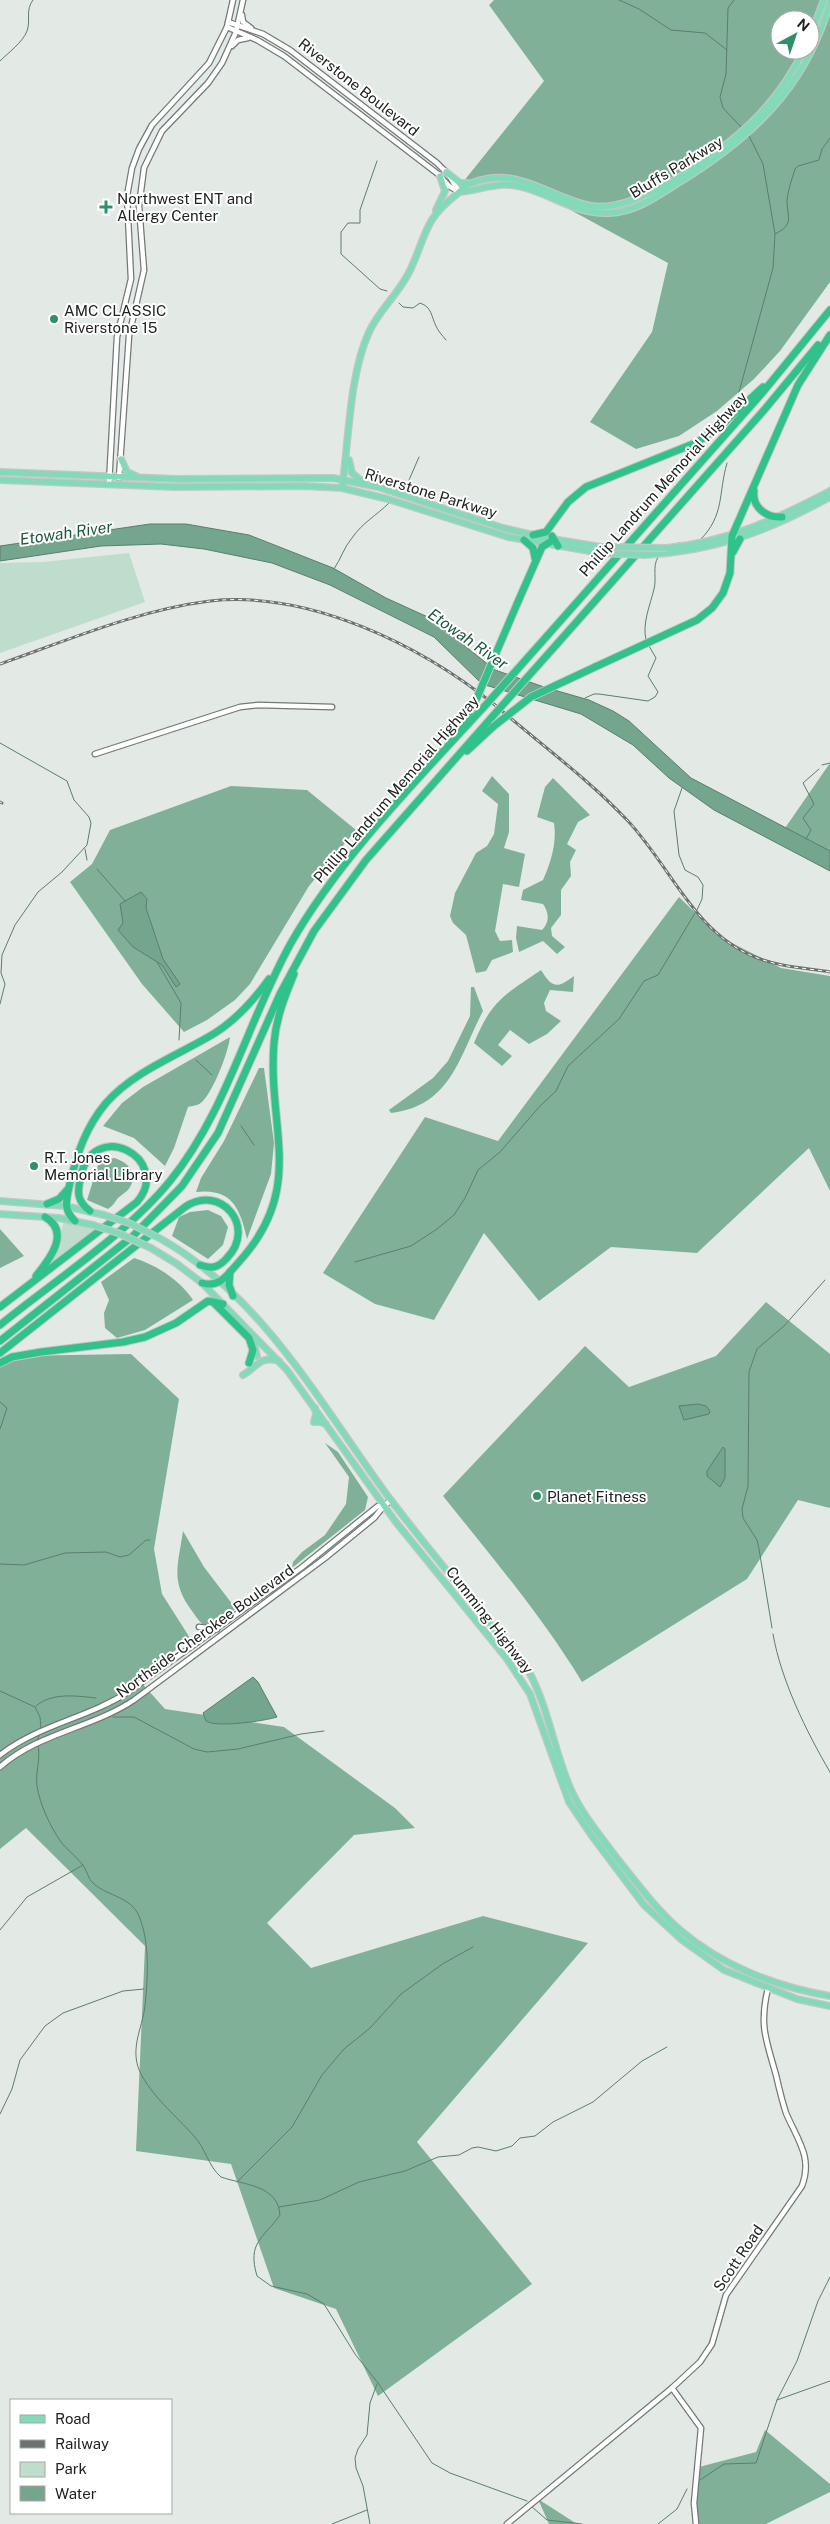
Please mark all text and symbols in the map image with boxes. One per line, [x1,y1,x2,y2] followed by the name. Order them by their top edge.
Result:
[770,10,820,60] north arrow
[794,15,813,35] text: N
[295,35,423,139] street label: Riverstone Boulevard
[626,133,726,201] street label: Bluffs Parkway
[117,190,253,224] place label: Northwest ENT and Allergy Center
[99,200,113,214] marker: Northwest ENT and Allergy Center
[64,302,166,336] place label: AMC CLASSIC Riverstone 15
[48,313,60,325] marker: AMC CLASSIC Riverstone 15
[576,388,750,580] street label: Phillip Landrum Memorial Highway
[363,465,499,521] street label: Riverstone Parkway
[19,517,114,549] water label: Etowah River
[424,604,512,674] water label: Etowah River
[310,692,482,886] street label: Phillip Landrum Memorial Highway
[44,1149,163,1183] place label: R.T. Jones Memorial Library
[28,1160,40,1172] marker: R.T. Jones Memorial Library
[547,1488,646,1505] place label: Planet Fitness
[531,1490,543,1502] marker: Planet Fitness
[113,1561,297,1701] street label: Northside-Cherokee Boulevard
[443,1563,537,1677] street label: Cumming Highway
[710,2222,766,2294] street label: Scott Road
[10,2399,172,2514] legend
[55,2410,91,2427] text: Road
[55,2435,109,2452] text: Railway
[55,2460,87,2477] text: Park
[55,2485,97,2502] text: Water

